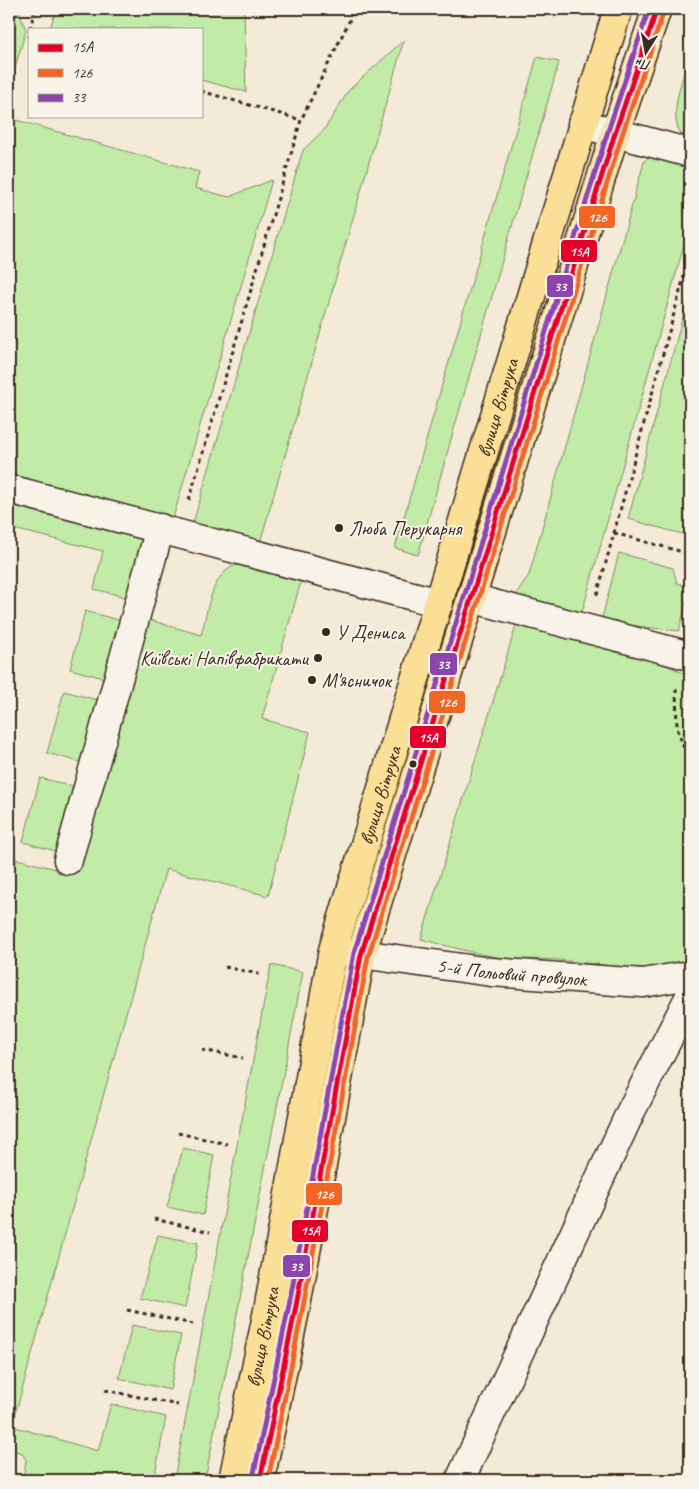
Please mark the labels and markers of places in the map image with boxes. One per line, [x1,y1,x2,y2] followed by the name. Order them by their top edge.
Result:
[349,516,463,541] place label: Люба Перукарня
[333,522,345,534] marker: Люба Перукарня
[336,620,406,645] place label: У Дениса
[320,626,332,638] marker: У Дениса
[140,646,310,671] place label: Київські Напівфабрикати
[312,652,324,664] marker: Київські Напівфабрикати
[322,668,393,693] place label: М'ясничок
[306,674,318,686] marker: М'ясничок
[408,759,418,769] unlabelled marker

